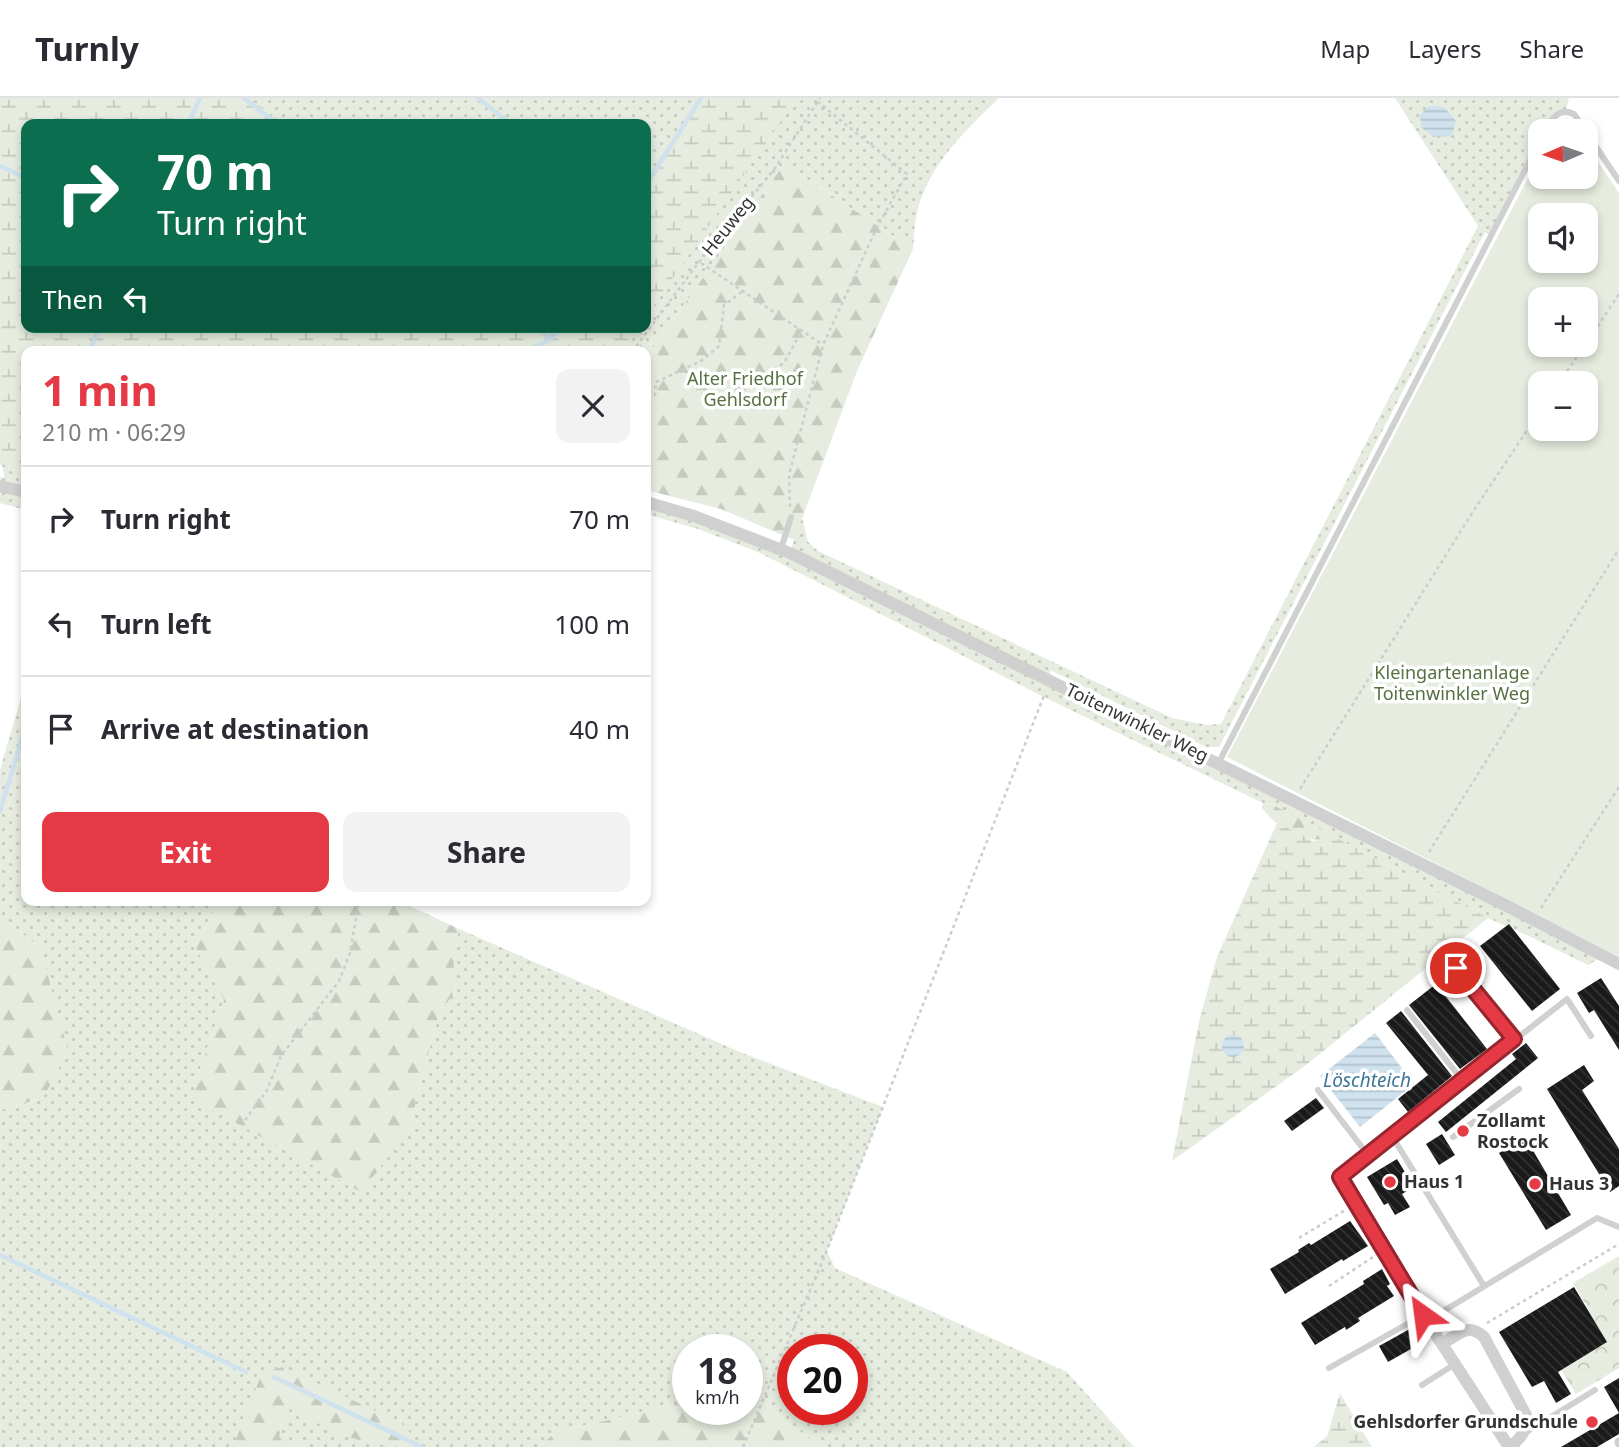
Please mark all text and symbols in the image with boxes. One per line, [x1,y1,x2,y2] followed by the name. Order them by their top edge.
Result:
[35,26,139,71] text: Turnly
[1320,32,1370,65] text: Map
[1408,32,1482,65] text: Layers
[1520,32,1584,65] text: Share
[1528,119,1598,189] north arrow
[1528,119,1598,441] map controls
[157,138,274,204] text: 70 m
[42,147,133,238] icon: right
[696,191,759,260] street label: Heuweg
[157,201,307,244] text: Turn right
[1528,203,1598,273] button: sound
[117,280,155,318] icon: left
[42,281,103,317] text: Then
[1528,287,1598,357] button: +
[42,361,158,418] text: 1 min
[687,366,804,411] park label: Alter Friedhof Gehlsdorf
[556,369,630,443] button: close
[1528,371,1598,441] button: −
[42,416,186,448] text: 210 m · 06:29
[42,500,80,538] icon: right
[101,501,231,537] text: Turn right
[569,501,630,537] text: 70 m
[42,605,80,643] icon: left
[101,606,212,642] text: Turn left
[554,606,630,642] text: 100 m
[1374,660,1530,705] park label: Kleingartenanlage Toitenwinkler Weg
[1062,677,1213,767] street label: Toitenwinkler Weg
[42,710,80,748] icon: arrive
[101,711,370,747] text: Arrive at destination
[569,711,630,747] text: 40 m
[42,812,329,892] button: Exit
[343,812,630,892] button: Share
[1426,938,1486,998] pin
[1437,949,1475,987] icon: arrive
[1323,1067,1411,1093] water label: Löschteich
[1477,1108,1549,1153] place label: Zollamt Rostock
[1455,1123,1471,1139] marker: Zollamt Rostock
[1404,1169,1464,1193] place label: Haus 1
[1549,1171,1609,1195] place label: Haus 3
[1382,1174,1398,1190] marker: Haus 1
[1527,1176,1543,1192] marker: Haus 3
[1386,1278,1460,1352] position arrow
[777,1334,868,1425] speed limit sign: 20
[697,1347,738,1394] text: 18
[695,1385,740,1409] text: km/h
[1353,1409,1578,1433] place label: Gehlsdorfer Grundschule
[1584,1414,1600,1430] marker: Gehlsdorfer Grundschule

